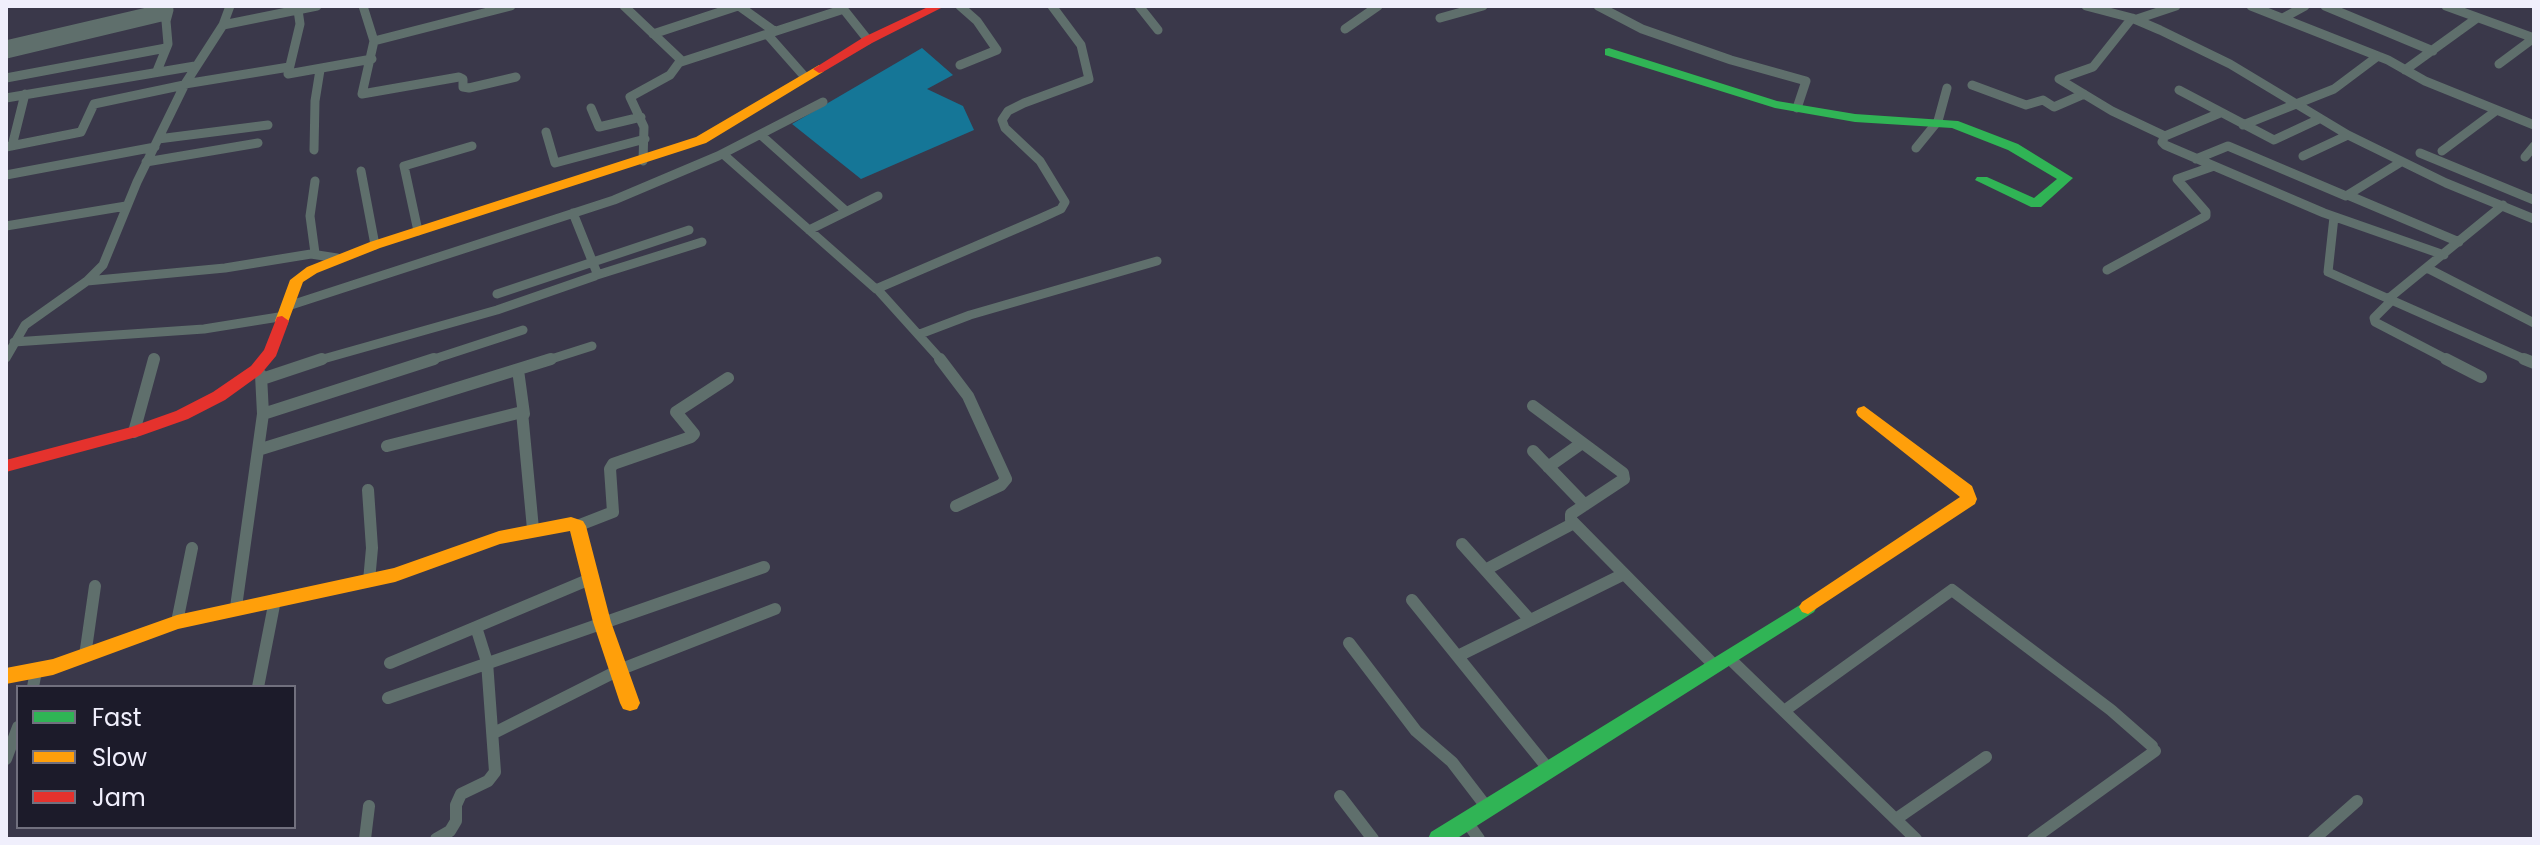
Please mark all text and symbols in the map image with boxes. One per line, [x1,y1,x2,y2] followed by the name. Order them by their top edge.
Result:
[16,685,296,829] legend
[92,701,142,734] text: Fast
[92,741,147,774] text: Slow
[92,781,146,814] text: Jam

